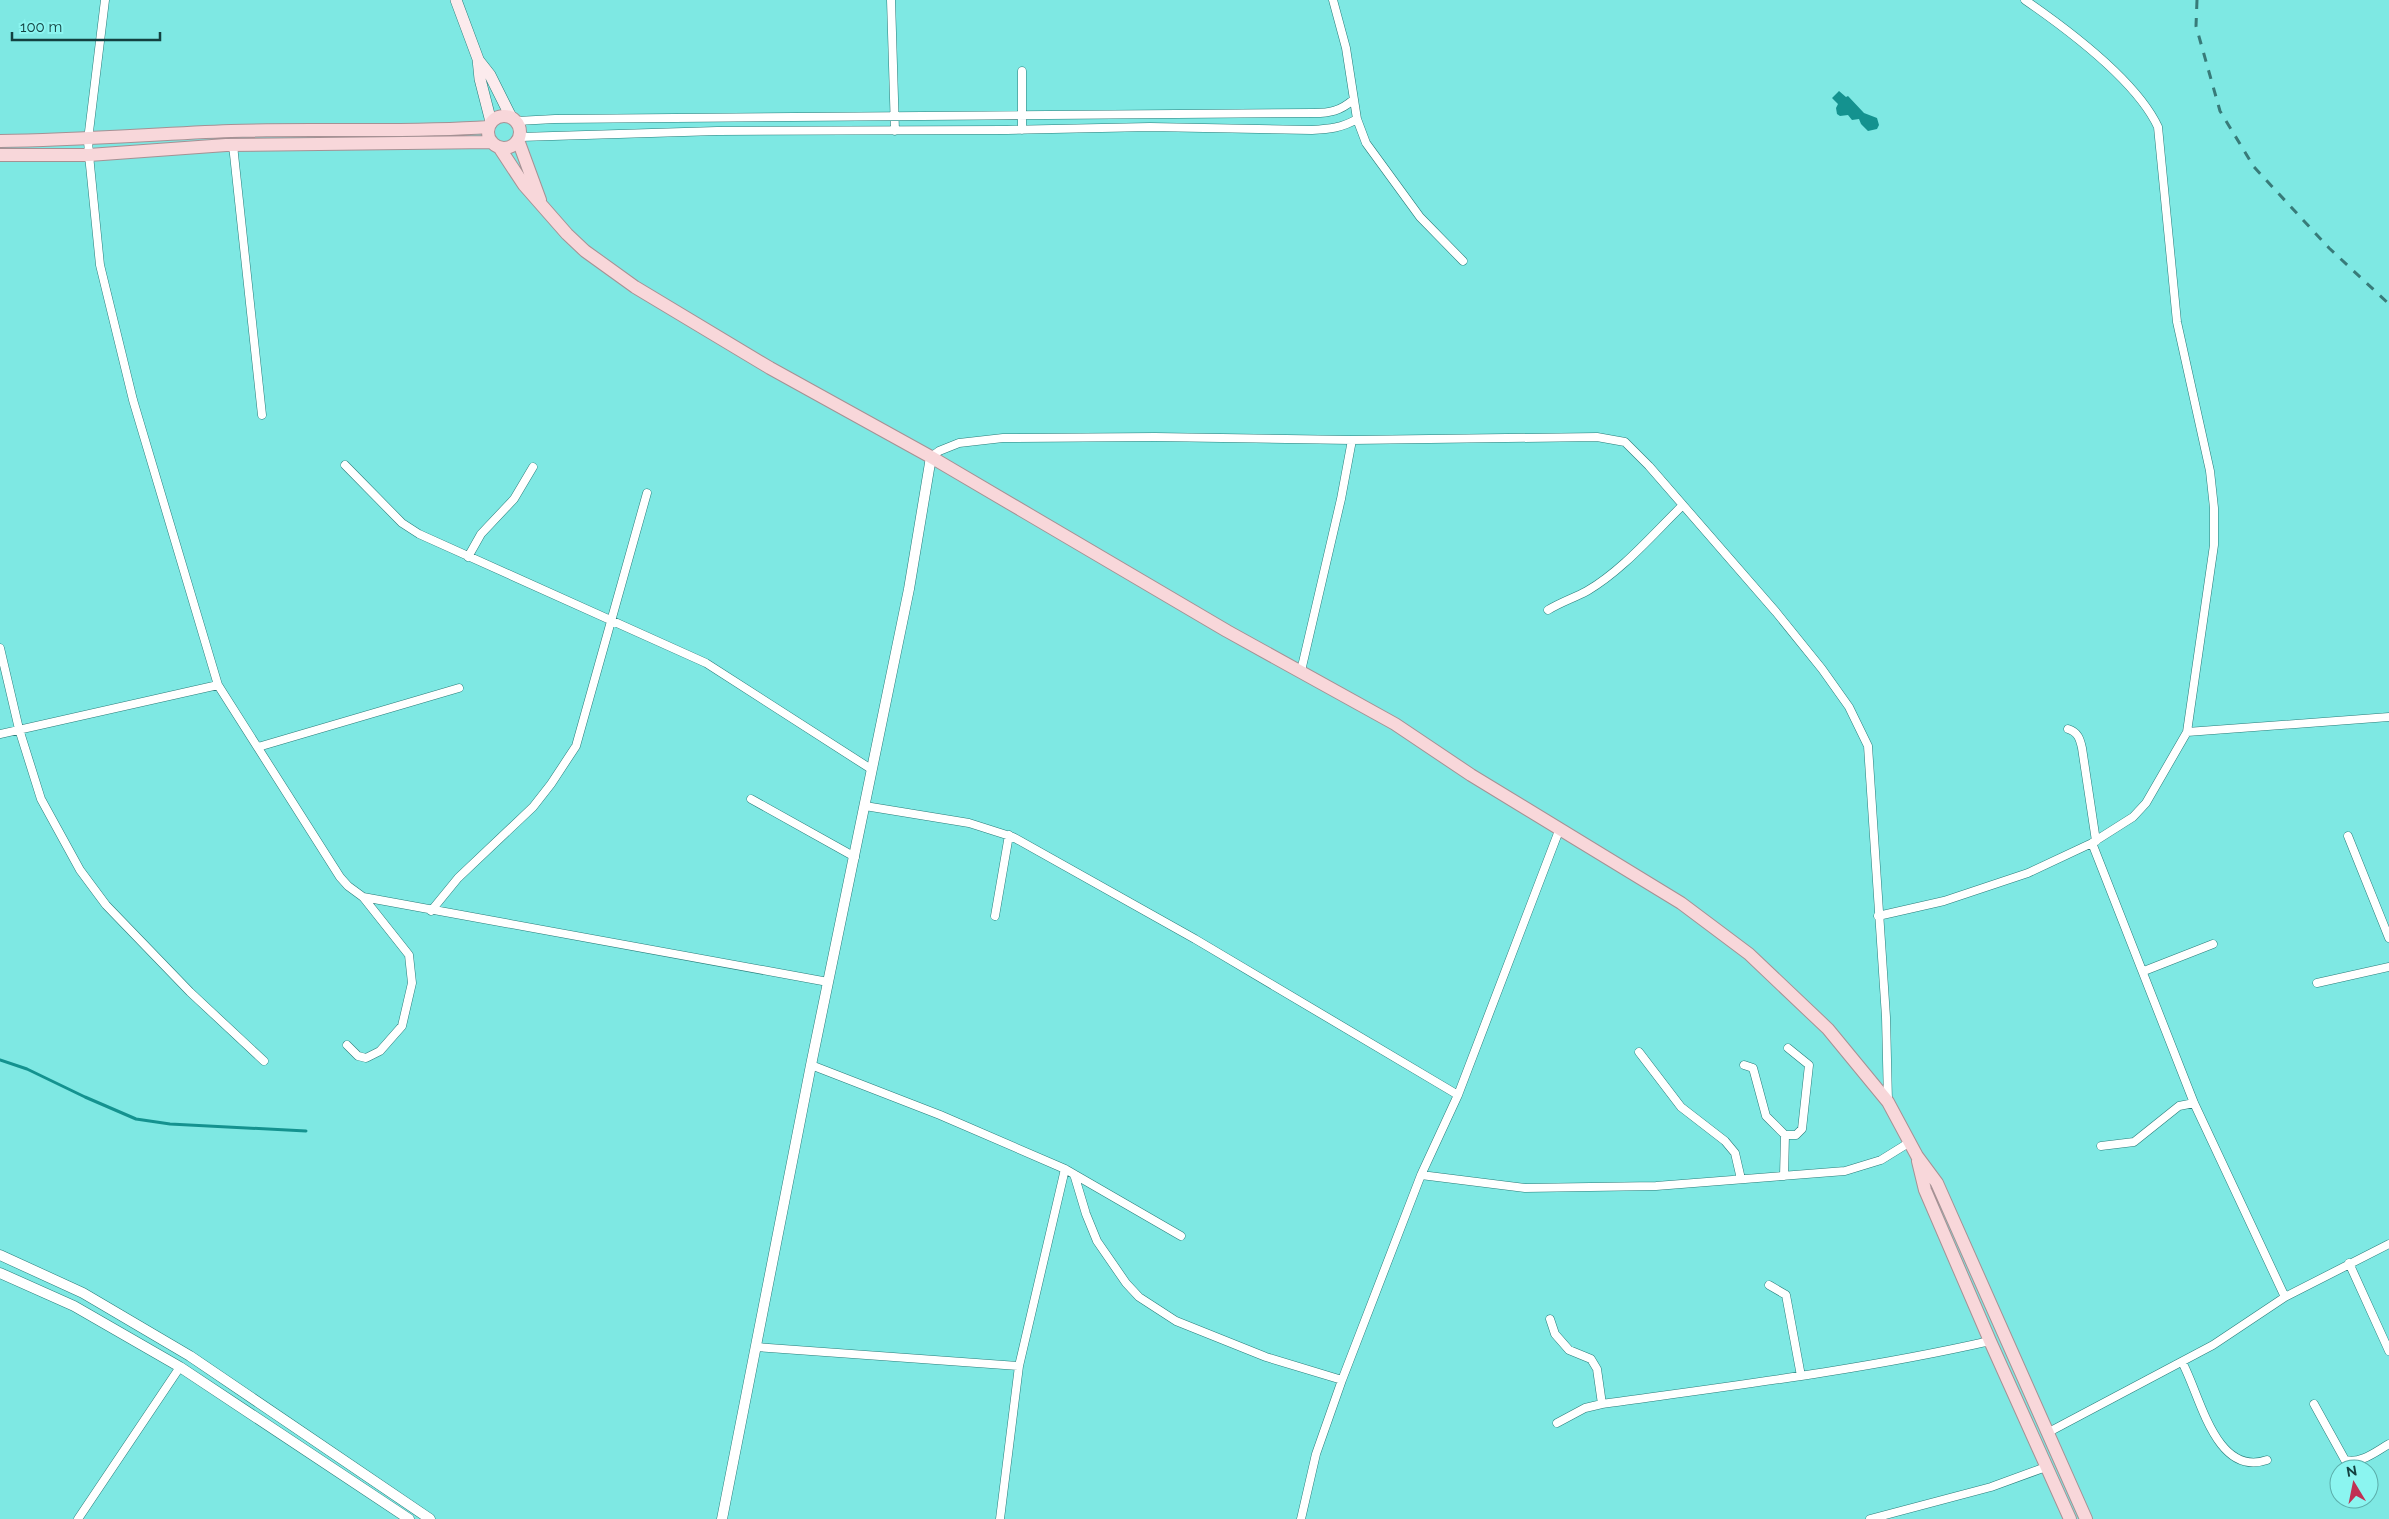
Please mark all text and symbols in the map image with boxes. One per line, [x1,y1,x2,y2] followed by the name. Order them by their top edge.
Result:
[12,10,160,42] scale bar
[20,18,62,36] text: 100 m
[2329,1459,2379,1509] north arrow
[2345,1462,2358,1480] text: N

